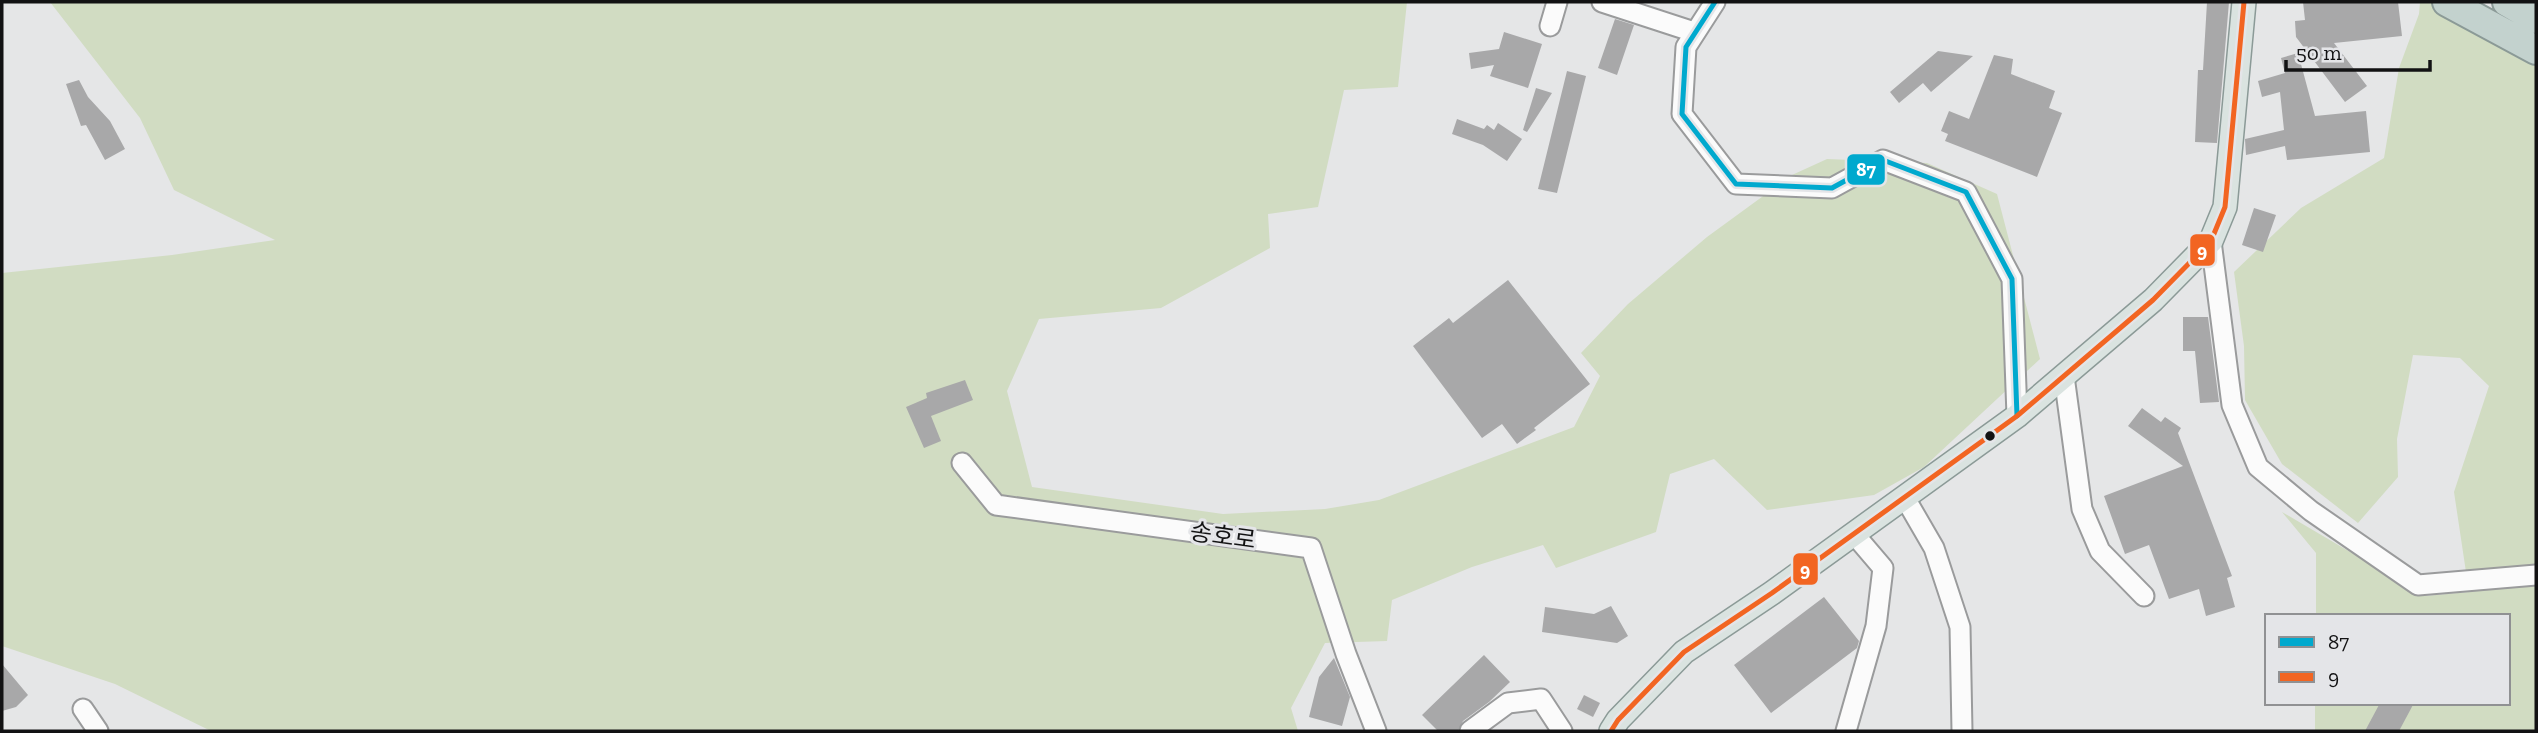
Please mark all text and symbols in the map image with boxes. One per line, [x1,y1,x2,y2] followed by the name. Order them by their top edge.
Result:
[2286,28,2430,72] scale bar
[2296,40,2342,65] text: 50 m
[1846,153,1886,186] line badge: 87
[1856,158,1876,181] text: 87
[2189,233,2216,267] line badge: 9
[2197,239,2207,262] text: 9
[1983,429,1997,443] unlabelled marker
[1188,517,1258,554] street label: 송호로
[1792,552,1819,586] line badge: 9
[1800,558,1810,581] text: 9
[2265,614,2510,705] legend
[2328,629,2349,654] text: 87
[2328,664,2339,689] text: 9

